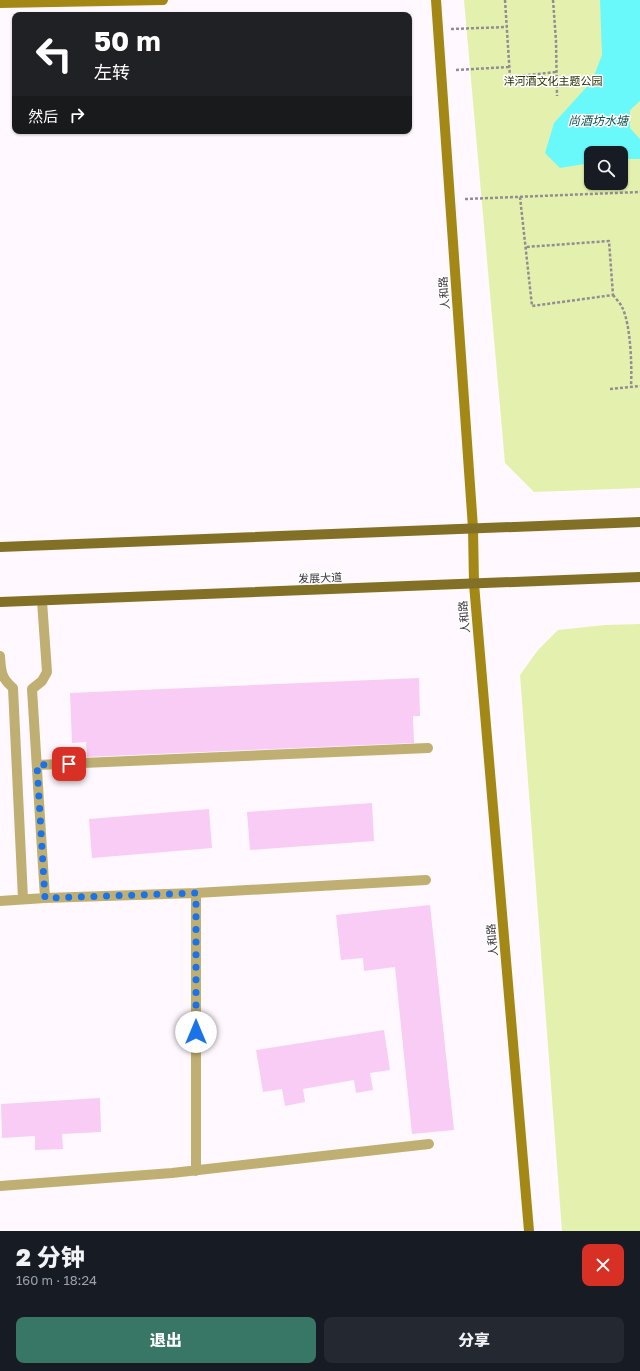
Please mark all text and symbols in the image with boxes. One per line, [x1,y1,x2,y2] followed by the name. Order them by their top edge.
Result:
[94,24,161,57] text: 50 m
[28,28,80,80] icon: left
[94,61,130,83] text: 左转
[504,74,603,87] park label: 洋河酒文化主题公园
[66,104,88,126] icon: right
[28,107,58,125] text: 然后
[568,113,630,128] water label: 尚酒坊水塘
[584,146,628,190] map controls
[584,146,628,190] button: search
[436,276,451,310] street label: 人和路
[298,570,342,585] street label: 发展大道
[456,600,471,634] street label: 人和路
[52,747,86,781] pin
[58,753,80,775] icon: arrive
[484,923,499,957] street label: 人和路
[175,1011,217,1053] position arrow
[16,1242,85,1271] text: 2 分钟
[582,1244,624,1286] button: close
[16,1272,97,1288] text: 160 m · 18:24
[16,1317,316,1363] button: 退出
[324,1317,624,1363] button: 分享

